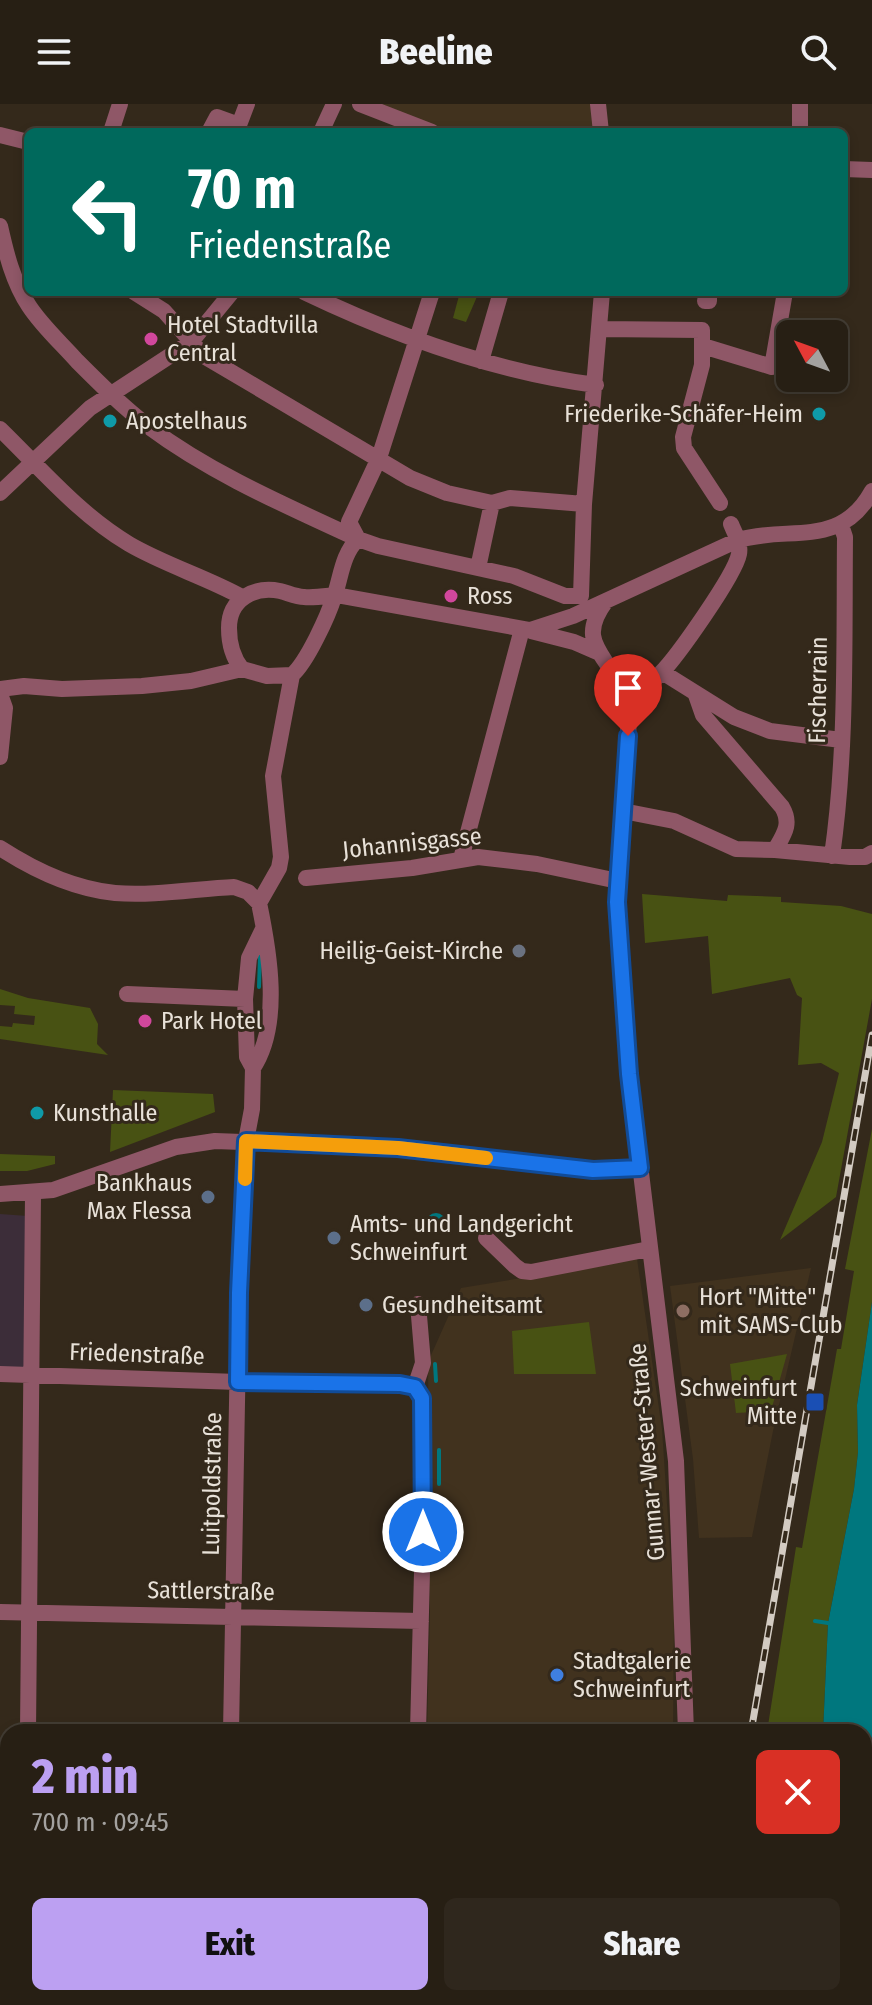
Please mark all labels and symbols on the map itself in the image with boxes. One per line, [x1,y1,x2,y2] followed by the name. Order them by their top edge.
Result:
[167,311,319,367] place label: Hotel Stadtvilla Central
[776,320,848,392] north arrow
[142,330,160,348] marker: Hotel Stadtvilla Central
[564,400,803,428] place label: Friederike-Schäfer-Heim
[810,405,828,423] marker: Friederike-Schäfer-Heim
[126,407,247,435] place label: Apostelhaus
[101,412,119,430] marker: Apostelhaus
[467,582,513,610] place label: Ross
[442,587,460,605] marker: Ross
[803,636,833,744] street label: Fischerrain
[594,654,662,736] pin
[341,822,483,864] street label: Johannisgasse
[319,937,503,965] place label: Heilig-Geist-Kirche
[510,942,528,960] marker: Heilig-Geist-Kirche
[161,1007,262,1035] place label: Park Hotel
[136,1012,154,1030] marker: Park Hotel
[53,1099,157,1127] place label: Kunsthalle
[28,1104,46,1122] marker: Kunsthalle
[87,1169,192,1225] place label: Bankhaus Max Flessa
[199,1188,217,1206] marker: Bankhaus Max Flessa
[350,1210,573,1266] place label: Amts- und Landgericht Schweinfurt
[325,1229,343,1247] marker: Amts- und Landgericht Schweinfurt
[699,1283,842,1339] place label: Hort "Mitte" mit SAMS-Club
[382,1291,543,1319] place label: Gesundheitsamt
[357,1296,375,1314] marker: Gesundheitsamt
[674,1302,692,1320] marker: Hort "Mitte" mit SAMS-Club
[69,1338,205,1370] street label: Friedenstraße
[624,1342,670,1562] street label: Gunnar-Wester-Straße
[680,1374,797,1430] place label: Schweinfurt Mitte
[804,1391,826,1413] marker: Schweinfurt Mitte
[197,1412,227,1556] street label: Luitpoldstraße
[381,1490,465,1574] position arrow
[147,1576,275,1606] street label: Sattlerstraße
[573,1647,691,1703] place label: Stadtgalerie Schweinfurt
[548,1666,566,1684] marker: Stadtgalerie Schweinfurt

